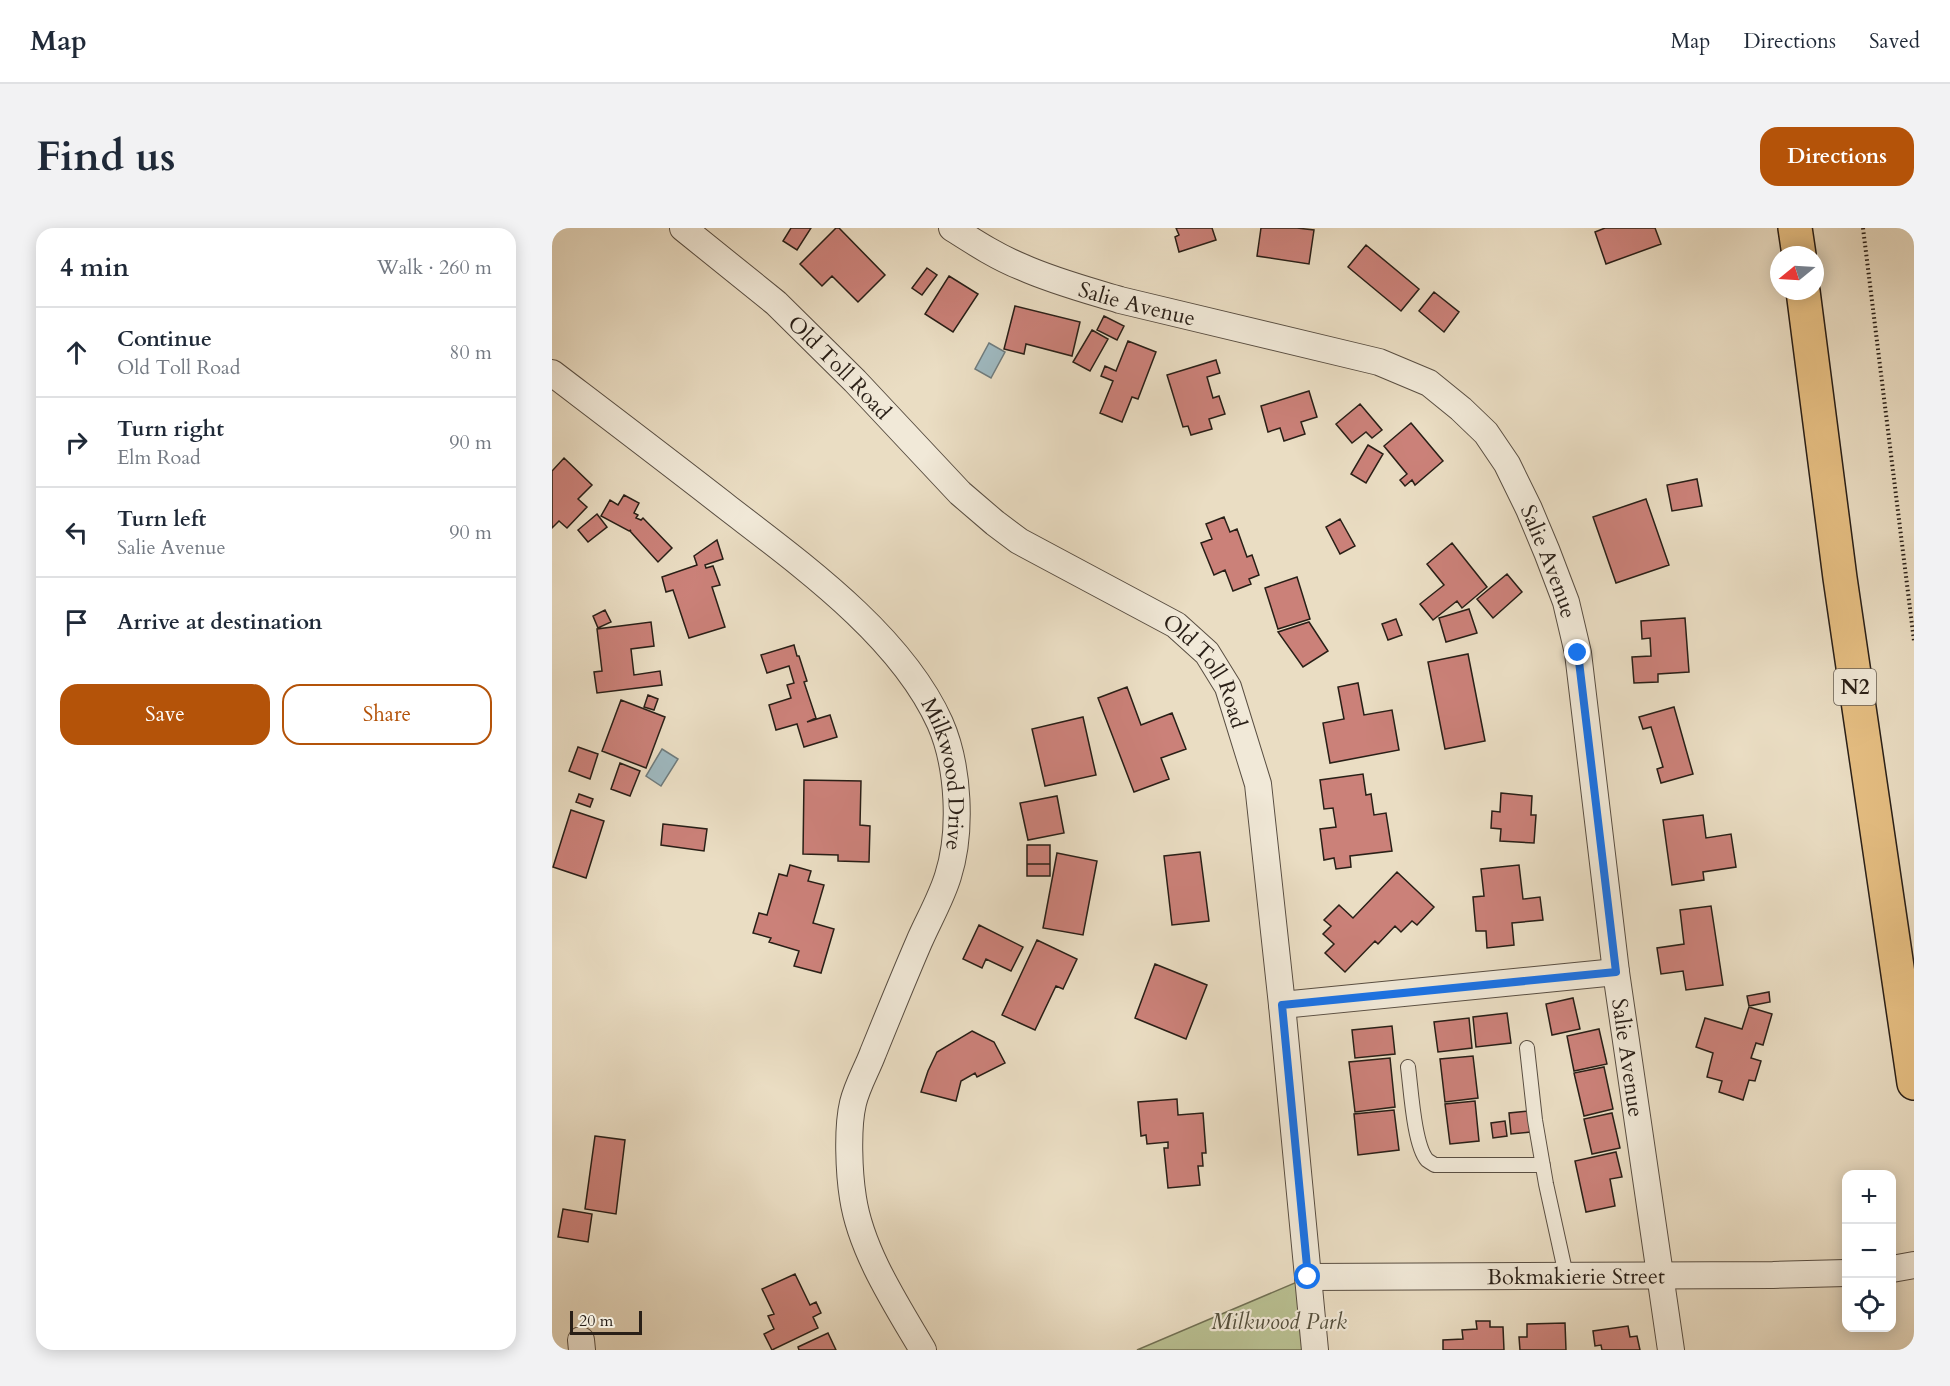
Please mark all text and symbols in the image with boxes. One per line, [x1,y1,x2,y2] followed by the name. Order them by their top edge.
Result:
[30,22,87,60] text: Map
[1670,27,1710,56] text: Map
[1743,27,1836,56] text: Directions
[1869,27,1920,56] text: Saved
[1760,127,1914,186] button: Directions
[36,128,176,185] text: Find us
[1770,246,1824,300] north arrow
[60,250,129,285] text: 4 min
[377,254,492,281] text: Walk · 260 m
[1075,274,1198,334] street label: Salie Avenue
[781,309,898,427] street label: Old Toll Road
[117,324,212,354] text: Continue
[60,336,93,369] icon: ahead
[449,339,492,366] text: 80 m
[117,354,240,381] text: Old Toll Road
[117,414,224,444] text: Turn right
[60,426,93,459] icon: right
[449,429,492,456] text: 90 m
[117,444,201,471] text: Elm Road
[1513,500,1583,621] street label: Salie Avenue
[117,504,206,534] text: Turn left
[60,516,93,549] icon: left
[449,519,492,546] text: 90 m
[117,534,226,561] text: Salie Avenue
[60,606,93,639] icon: arrive
[117,607,322,637] text: Arrive at destination
[1158,607,1254,732] street label: Old Toll Road
[1564,639,1590,665] route end
[1834,669,1876,705] road number: N2
[60,684,270,745] button: Save
[282,684,492,745] button: Share
[914,692,971,852] street label: Milkwood Drive
[1604,996,1651,1119] street label: Salie Avenue
[1842,1170,1896,1332] map controls
[1842,1170,1896,1224] button: +
[1842,1224,1896,1278] button: −
[1487,1261,1665,1292] street label: Bokmakierie Street
[1294,1263,1320,1289] route start
[1842,1278,1896,1332] button: locate
[1211,1307,1347,1337] park label: Milkwood Park
[570,1308,642,1336] scale bar
[579,1310,613,1332] text: 20 m

